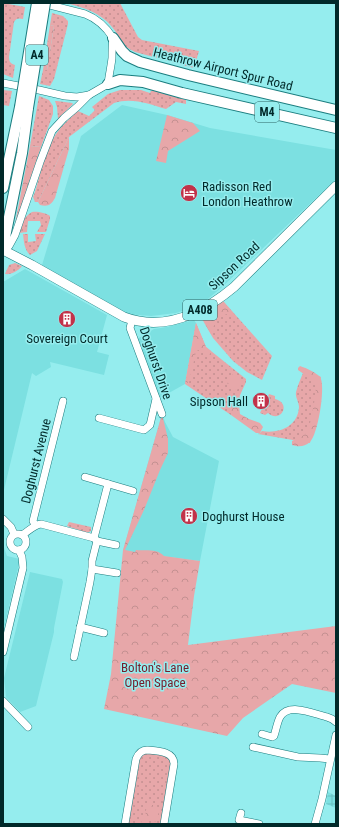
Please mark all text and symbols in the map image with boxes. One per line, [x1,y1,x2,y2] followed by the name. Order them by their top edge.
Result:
[152,44,294,94] street label: Heathrow Airport Spur Road
[26,45,48,65] road number: A4
[255,102,279,122] road number: M4
[202,179,293,209] place label: Radisson Red London Heathrow
[179,183,199,203] hotel icon: Radisson Red London Heathrow
[205,239,263,293] street label: Sipson Road
[183,300,217,320] road number: A408
[57,309,77,329] building icon: Sovereign Court
[137,325,175,401] street label: Doghurst Drive
[26,331,108,346] place label: Sovereign Court
[251,391,271,411] building icon: Sipson Hall
[190,394,248,409] place label: Sipson Hall
[18,417,54,505] street label: Doghurst Avenue
[179,506,199,526] building icon: Doghurst House
[202,509,285,524] place label: Doghurst House
[121,660,189,690] park label: Bolton's Lane Open Space

